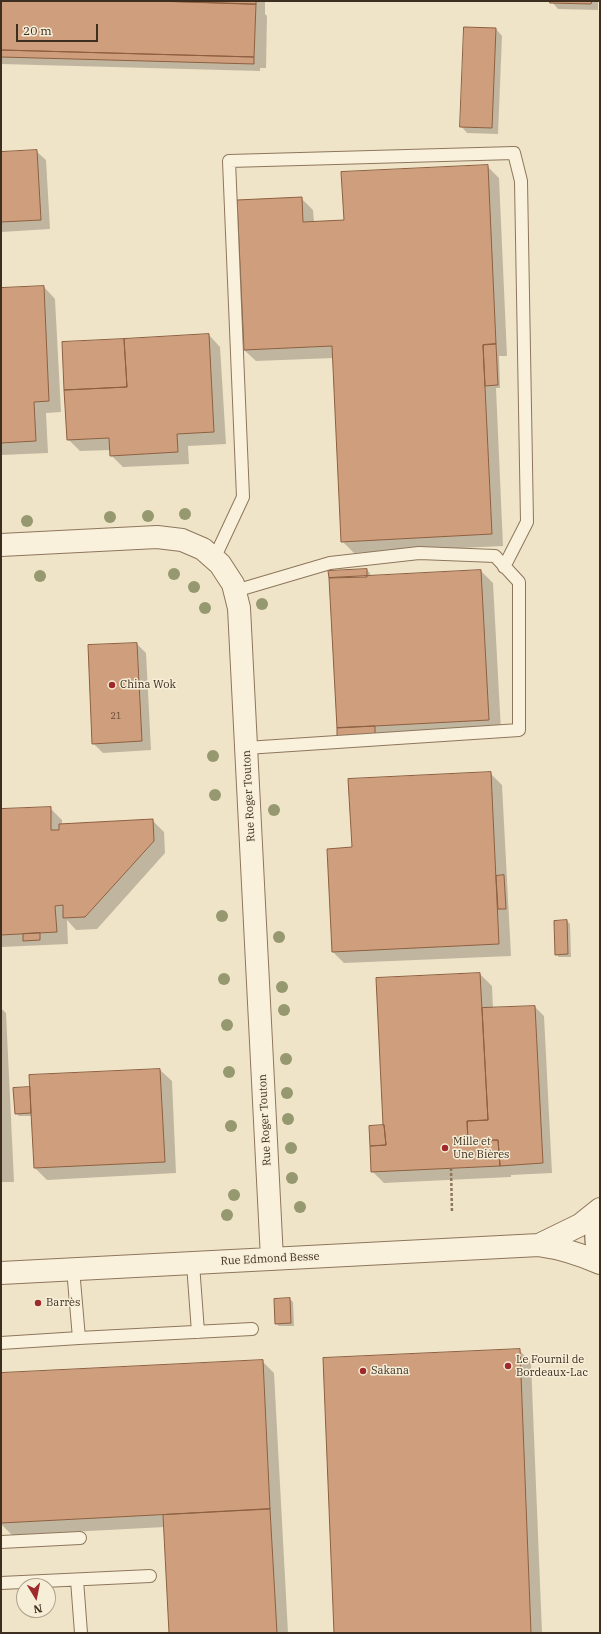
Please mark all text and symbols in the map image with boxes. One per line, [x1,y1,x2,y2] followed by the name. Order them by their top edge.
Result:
[18,16,100,42] scale bar
[23,23,52,38] text: 20 m
[120,678,176,692] place label: China Wok
[107,680,117,690] marker: China Wok
[111,711,121,721] house number: 21
[240,750,258,842] street label: Rue Roger Touton
[256,1074,274,1166] street label: Rue Roger Touton
[453,1135,509,1161] place label: Mille et Une Bières
[440,1143,450,1153] marker: Mille et Une Bières
[220,1250,320,1268] street label: Rue Edmond Besse
[46,1296,80,1310] place label: Barrès
[33,1298,43,1308] marker: Barrès
[516,1353,588,1379] place label: Le Fournil de Bordeaux-Lac
[503,1361,513,1371] marker: Le Fournil de Bordeaux-Lac
[371,1364,409,1378] place label: Sakana
[358,1366,368,1376] marker: Sakana
[16,1578,56,1618] north arrow
[32,1601,43,1616] text: N

